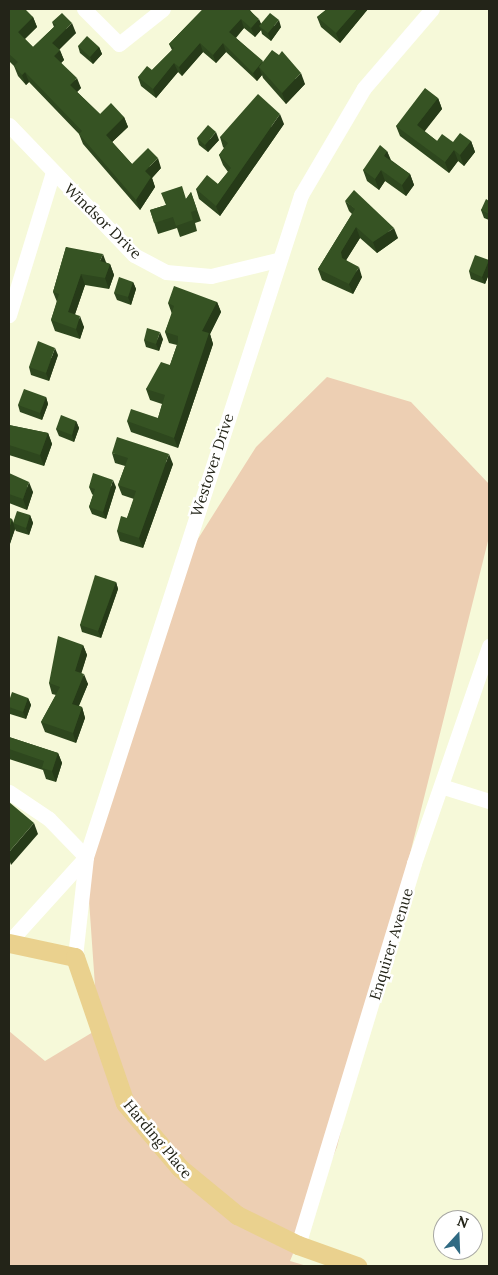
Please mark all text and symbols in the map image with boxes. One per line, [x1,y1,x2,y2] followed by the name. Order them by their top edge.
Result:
[61,180,145,262] street label: Windsor Drive
[187,411,237,519] street label: Westover Drive
[365,886,417,1002] street label: Enquirer Avenue
[120,1096,196,1182] street label: Harding Place
[433,1210,483,1260] north arrow
[455,1212,471,1232] text: N

